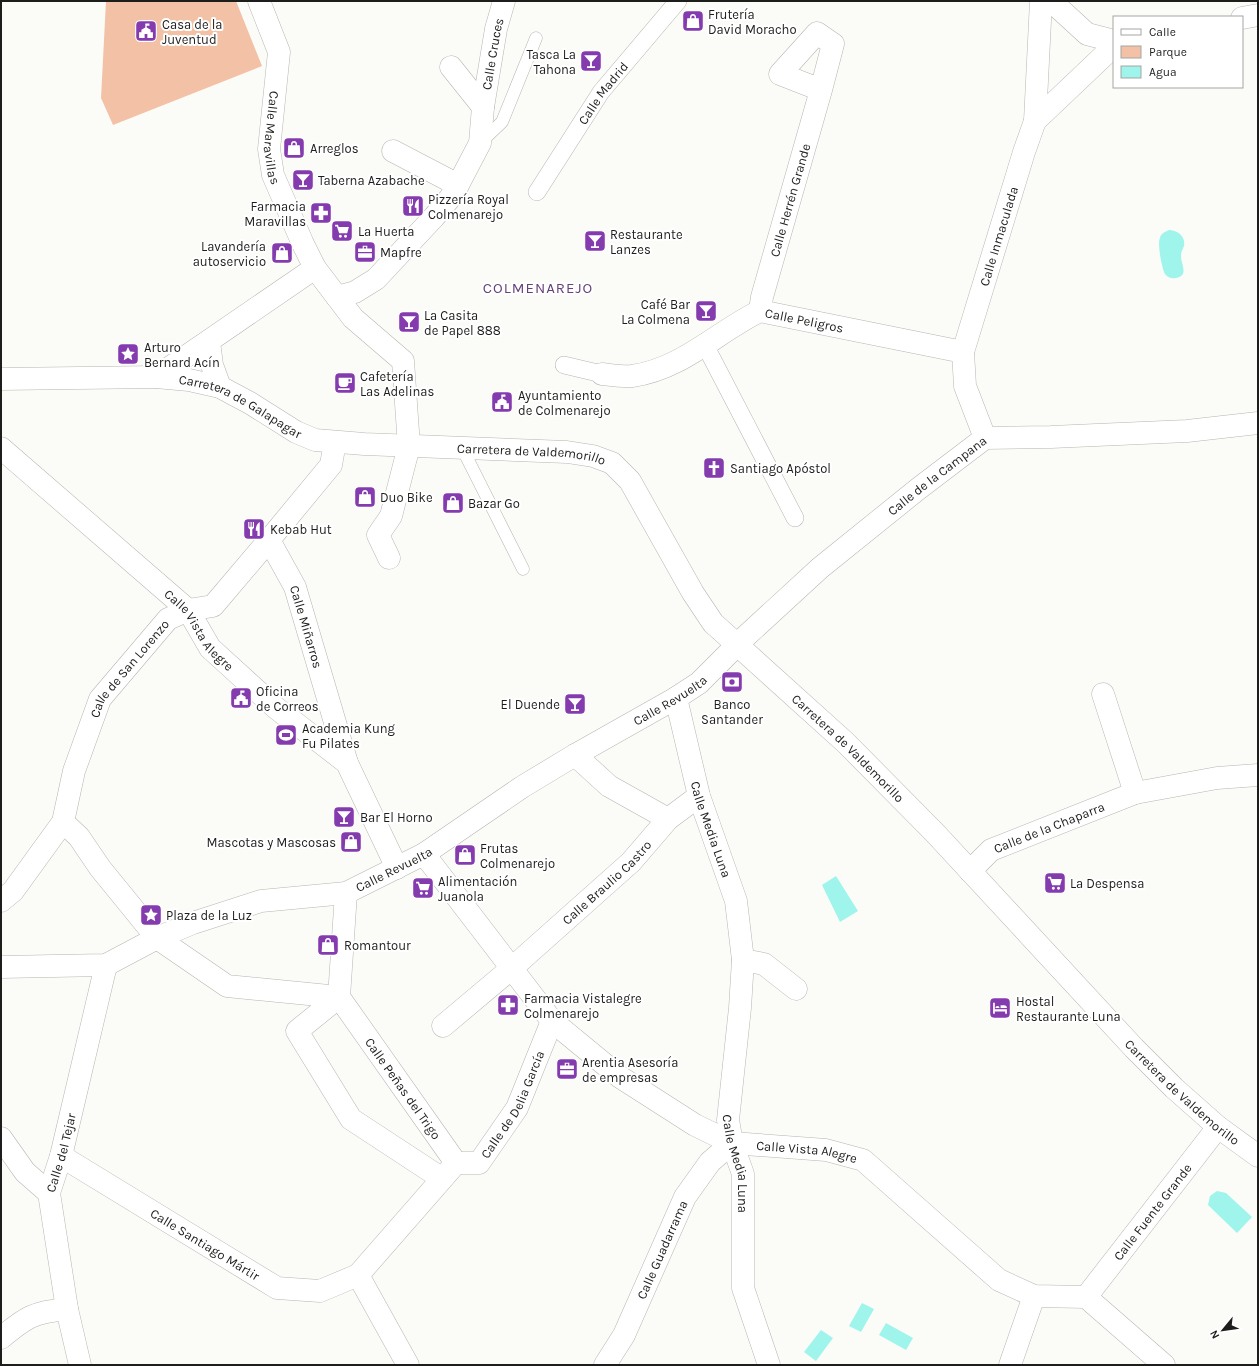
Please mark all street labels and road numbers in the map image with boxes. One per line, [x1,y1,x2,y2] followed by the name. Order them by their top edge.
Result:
[479,16,507,91] street label: Calle Cruces
[575,59,631,127] street label: Calle Madrid
[261,90,283,187] street label: Calle Maravillas
[767,141,813,259] street label: Calle Herrén Grande
[977,185,1021,288] street label: Calle Inmaculada
[764,305,845,336] street label: Calle Peligros
[178,372,304,442] street label: Carretera de Galapagar
[885,433,989,518] street label: Calle de la Campana
[457,441,608,468] street label: Carretera de Valdemorillo
[287,584,326,670] street label: Calle Miñarros
[161,586,237,674] street label: Calle Vista Alegre
[87,617,172,720] street label: Calle de San Lorenzo
[631,672,710,729] street label: Calle Revuelta
[789,691,907,805] street label: Carretera de Valdemorillo
[688,780,734,879] street label: Calle Media Luna
[992,799,1107,856] street label: Calle de la Chaparra
[559,837,655,928] street label: Calle Braulio Castro
[353,844,435,895] street label: Calle Revuelta
[362,1035,444,1142] street label: Calle Peñas del Trigo
[1122,1036,1242,1148] street label: Carretera de Valdemorillo
[478,1048,547,1161] street label: Calle de Delia García
[43,1111,79,1194] street label: Calle del Tejar
[720,1114,750,1213] street label: Calle Media Luna
[756,1138,859,1166] street label: Calle Vista Alegre
[1110,1160,1195,1263] street label: Calle Fuente Grande
[634,1198,691,1301] street label: Calle Guadarrama
[148,1206,262,1284] street label: Calle Santiago Mártir

